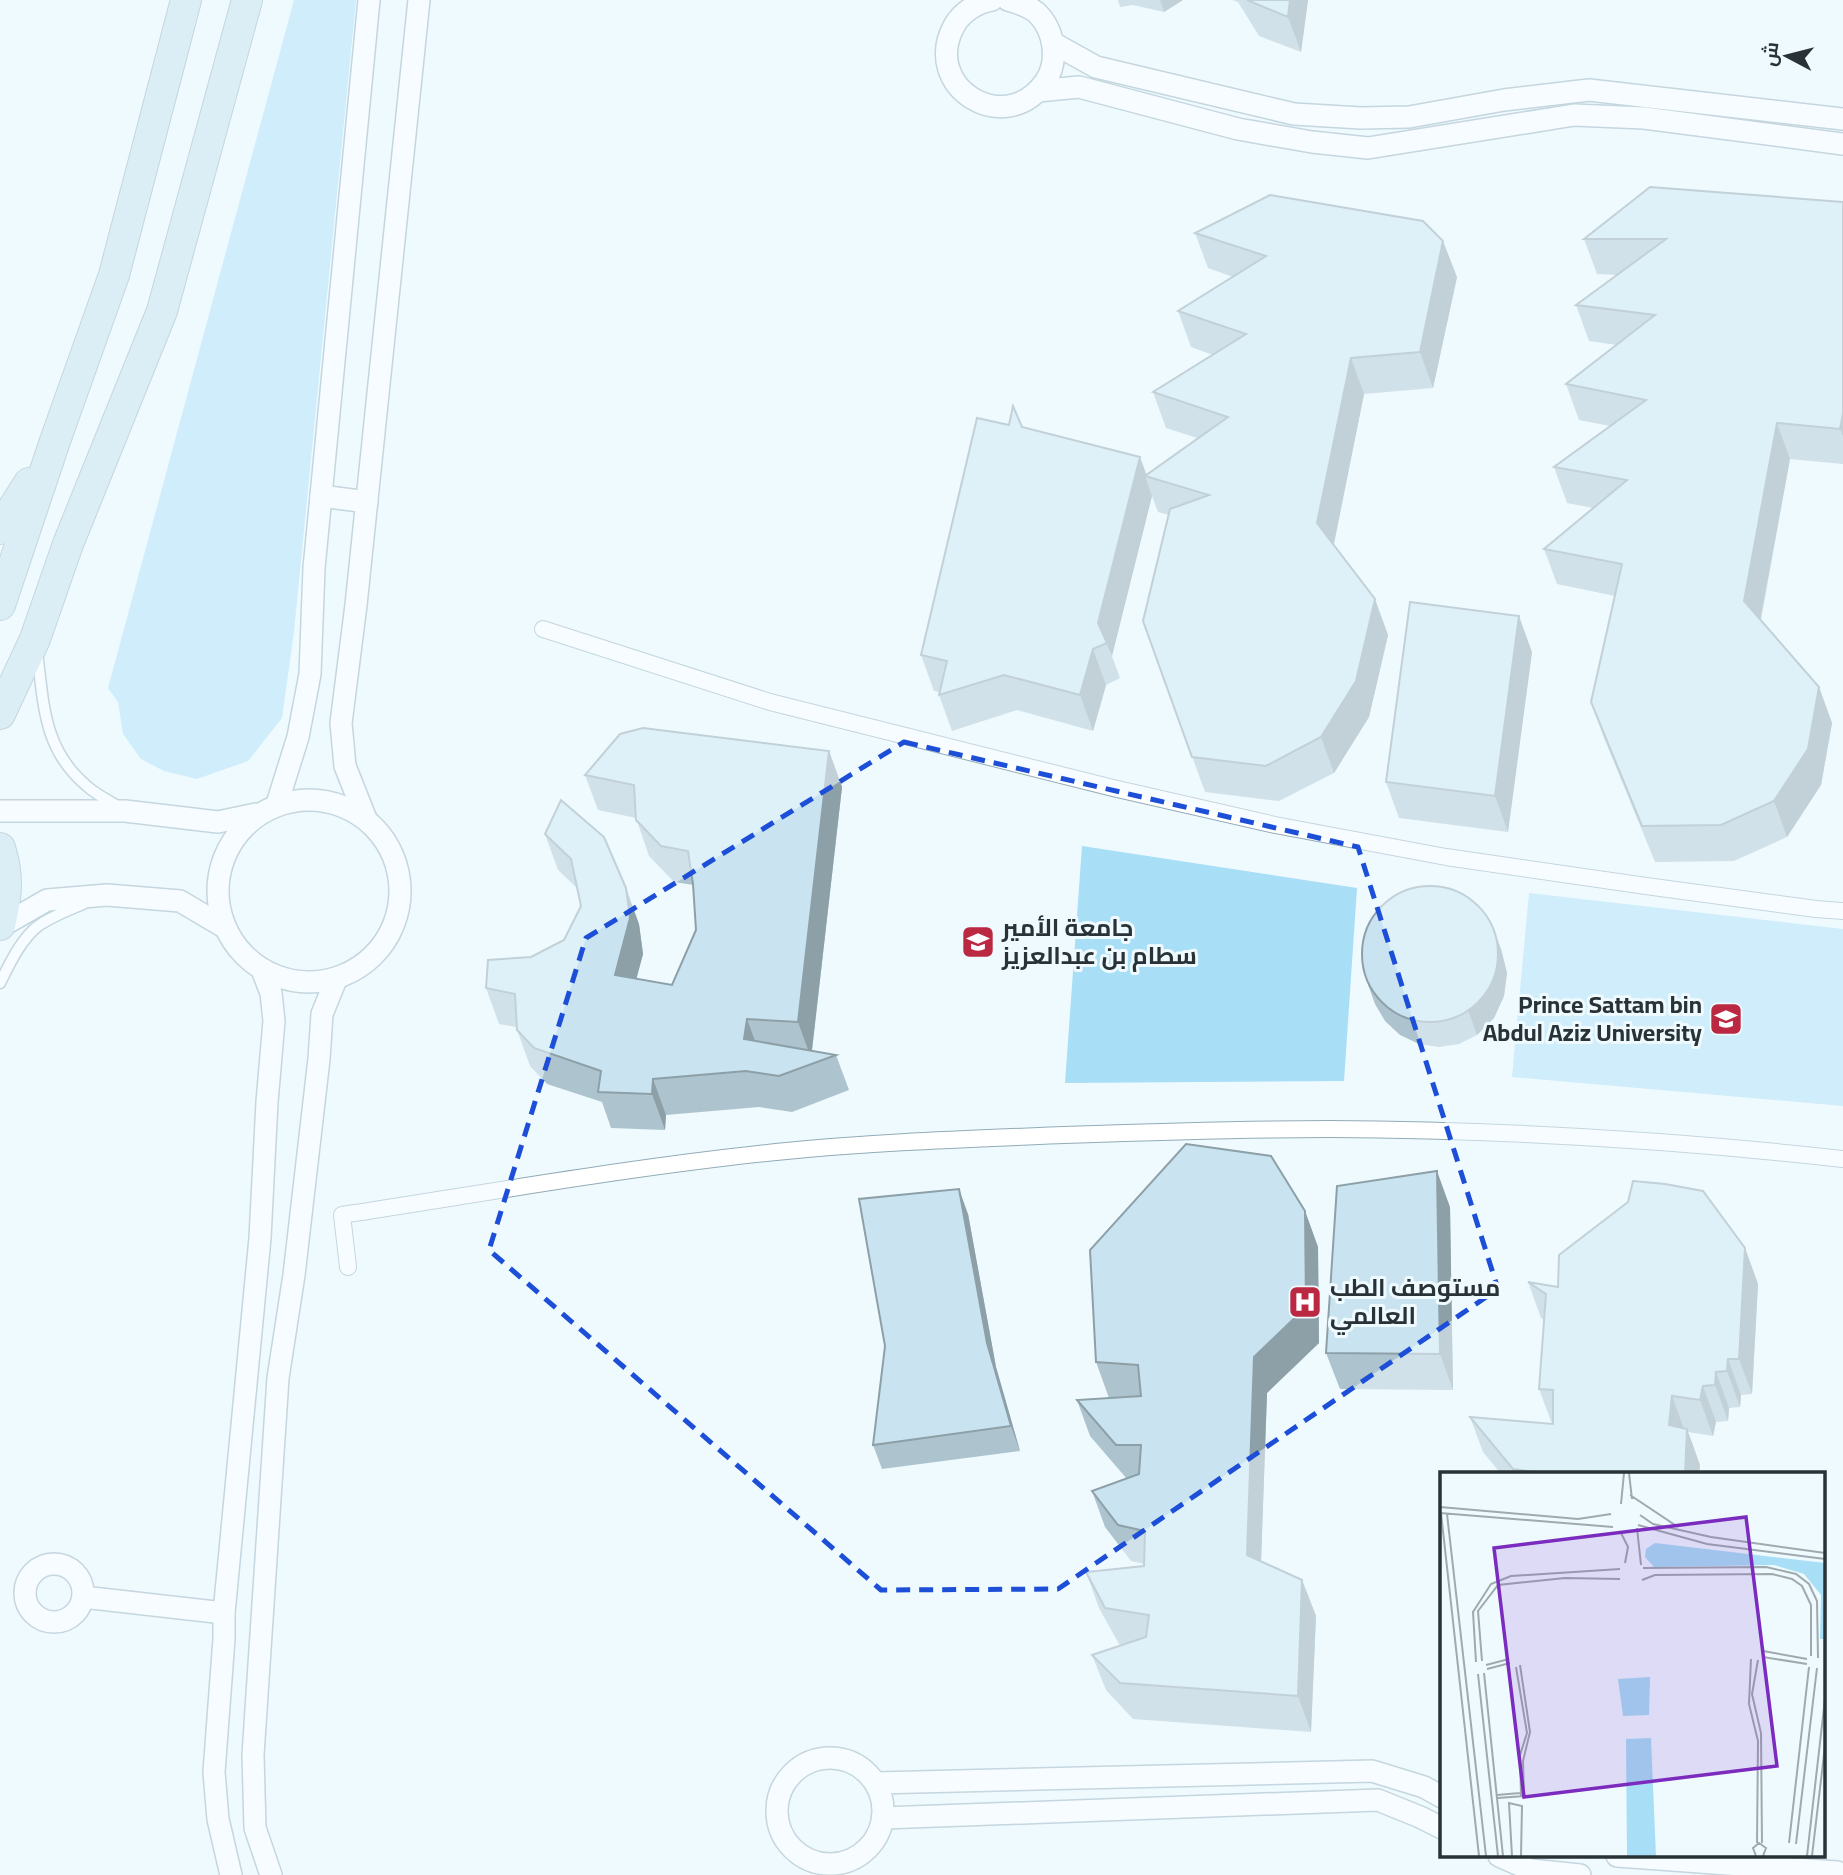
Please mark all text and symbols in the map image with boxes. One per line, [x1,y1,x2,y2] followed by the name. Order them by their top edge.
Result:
[1752,21,1822,91] north arrow
[1751,40,1789,68] text: ش
[1001,905,1197,978] place label: جامعة الأمير سطام بن عبدالعزيز
[959,923,997,961] school or university icon: جامعة الأمير سطام بن عبدالعزيز
[1483,982,1702,1055] place label: Prince Sattam bin Abdul Aziz University
[1707,1000,1745,1038] school or university icon: Prince Sattam bin Abdul Aziz University
[1330,1265,1500,1338] place label: مستوصف الطب العالمي
[1286,1283,1324,1321] hospital icon: مستوصف الطب العالمي
[1440,1472,1826,1857] inset map

